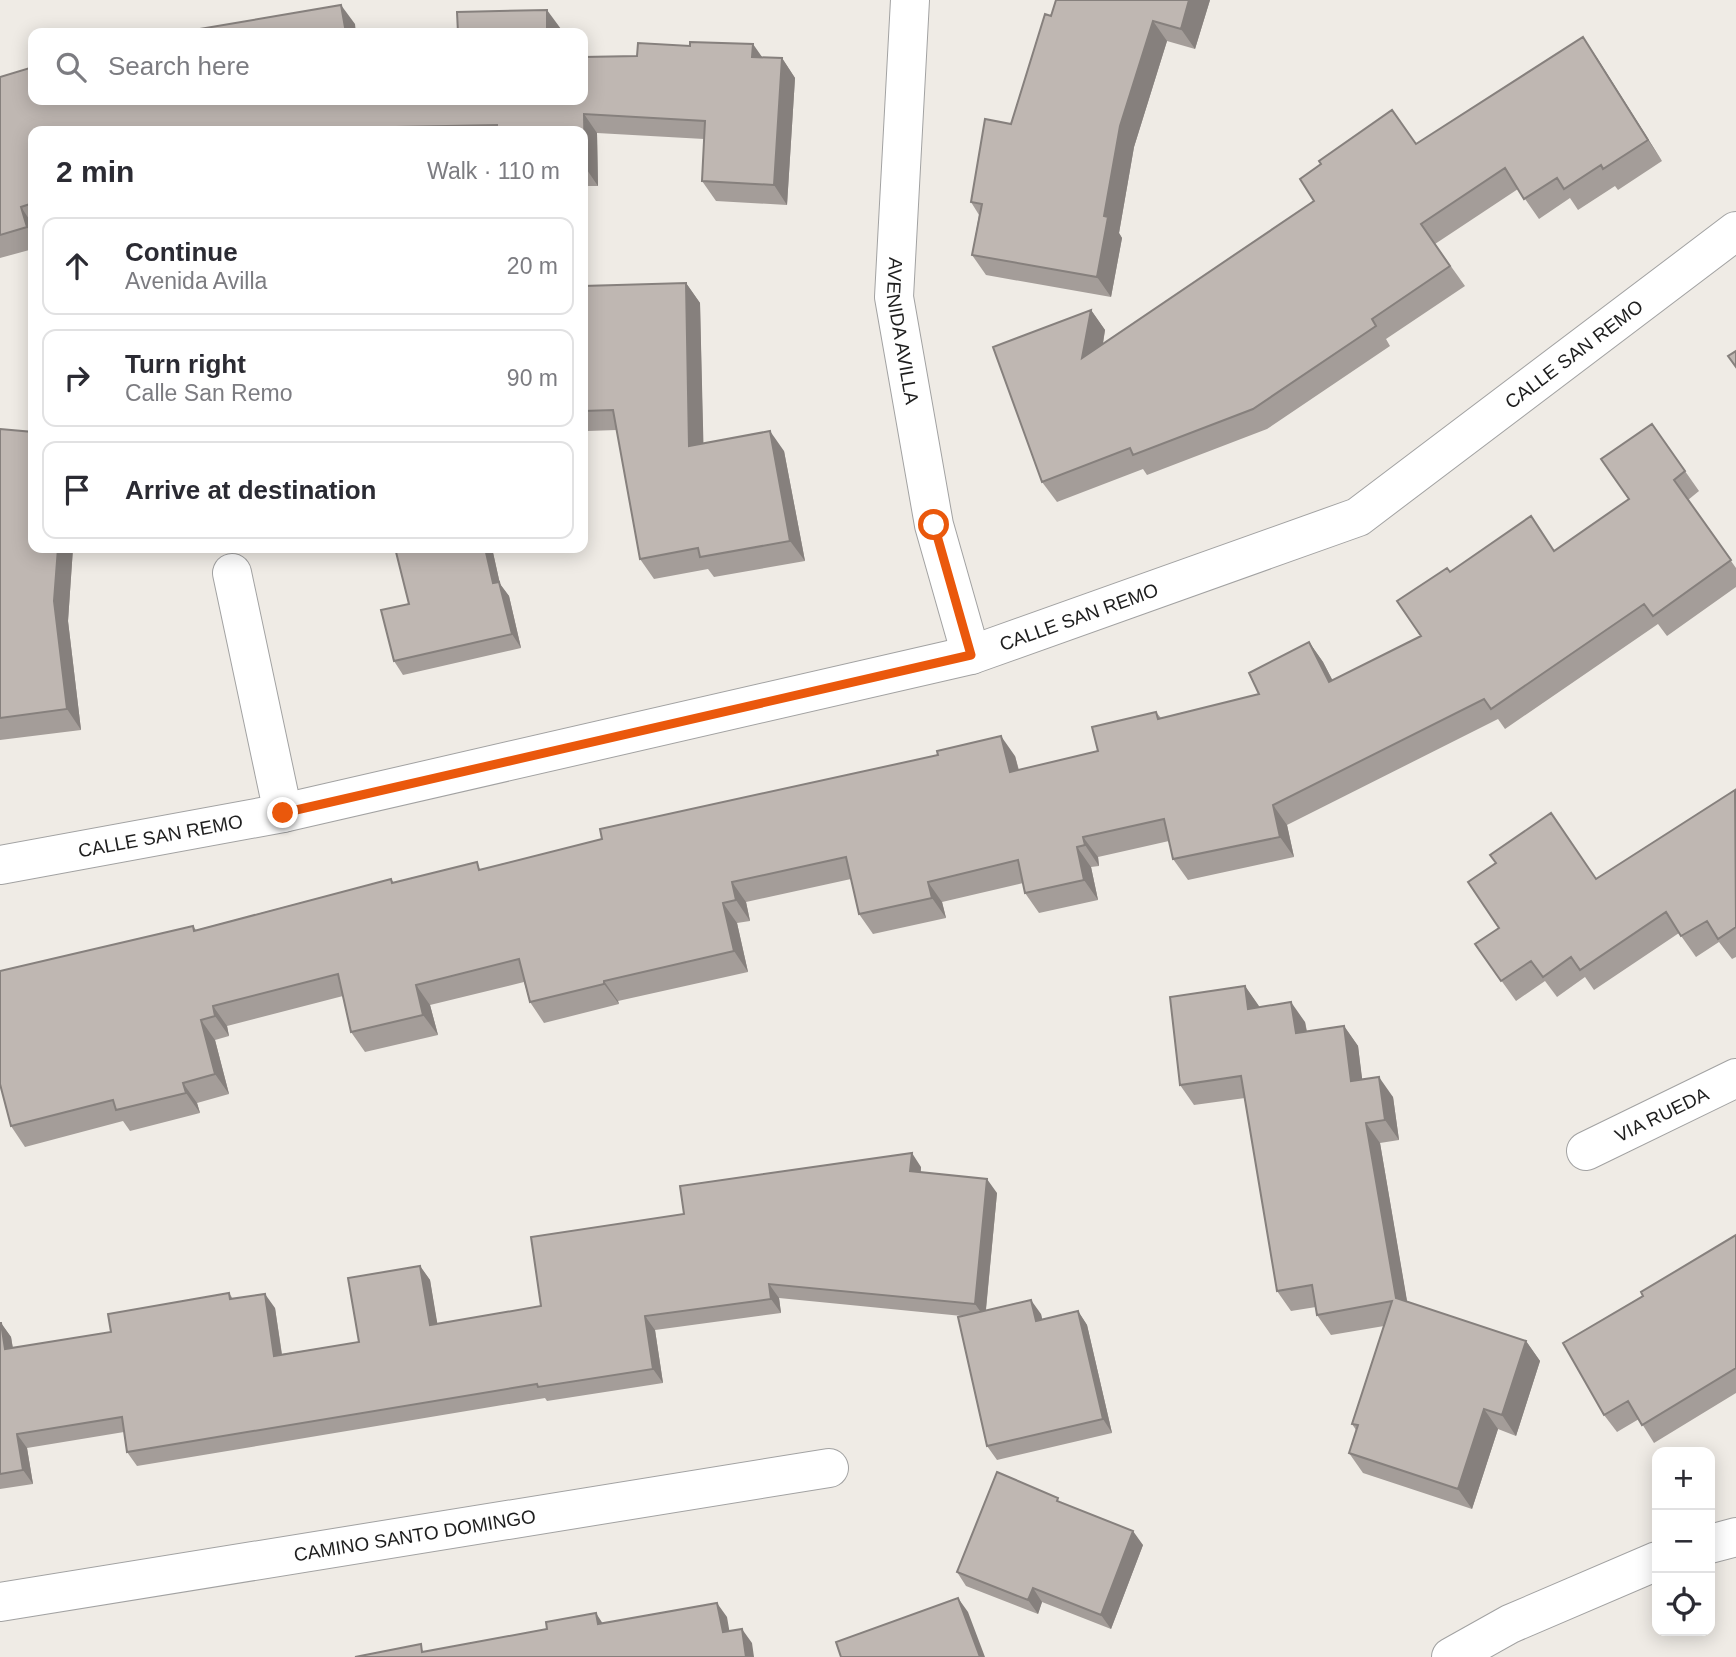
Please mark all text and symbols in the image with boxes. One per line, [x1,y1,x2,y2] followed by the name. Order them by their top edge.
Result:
[28,28,588,105] search box
[52,48,90,86] icon: search
[108,51,250,81] text: Search here
[56,155,134,188] text: 2 min
[427,158,560,184] text: Walk · 110 m
[125,237,238,267] text: Continue
[58,247,96,285] icon: ahead
[507,253,558,279] text: 20 m
[883,257,923,406] street label: AVENIDA AVILLA
[125,268,267,294] text: Avenida Avilla
[1501,295,1647,413] street label: CALLE SAN REMO
[125,349,246,379] text: Turn right
[58,359,96,397] icon: right
[507,365,558,391] text: 90 m
[125,380,292,406] text: Calle San Remo
[58,471,96,509] icon: arrive
[125,475,376,505] text: Arrive at destination
[918,509,949,540] route start
[997,579,1161,655] street label: CALLE SAN REMO
[267,797,298,828] route end
[76,811,244,861] street label: CALLE SAN REMO
[1612,1083,1712,1146] street label: VIA RUEDA
[1652,1447,1715,1636] map controls
[1652,1447,1715,1510] button: +
[292,1506,537,1565] street label: CAMINO SANTO DOMINGO
[1652,1510,1715,1573] button: −
[1652,1573,1715,1636] button: locate

